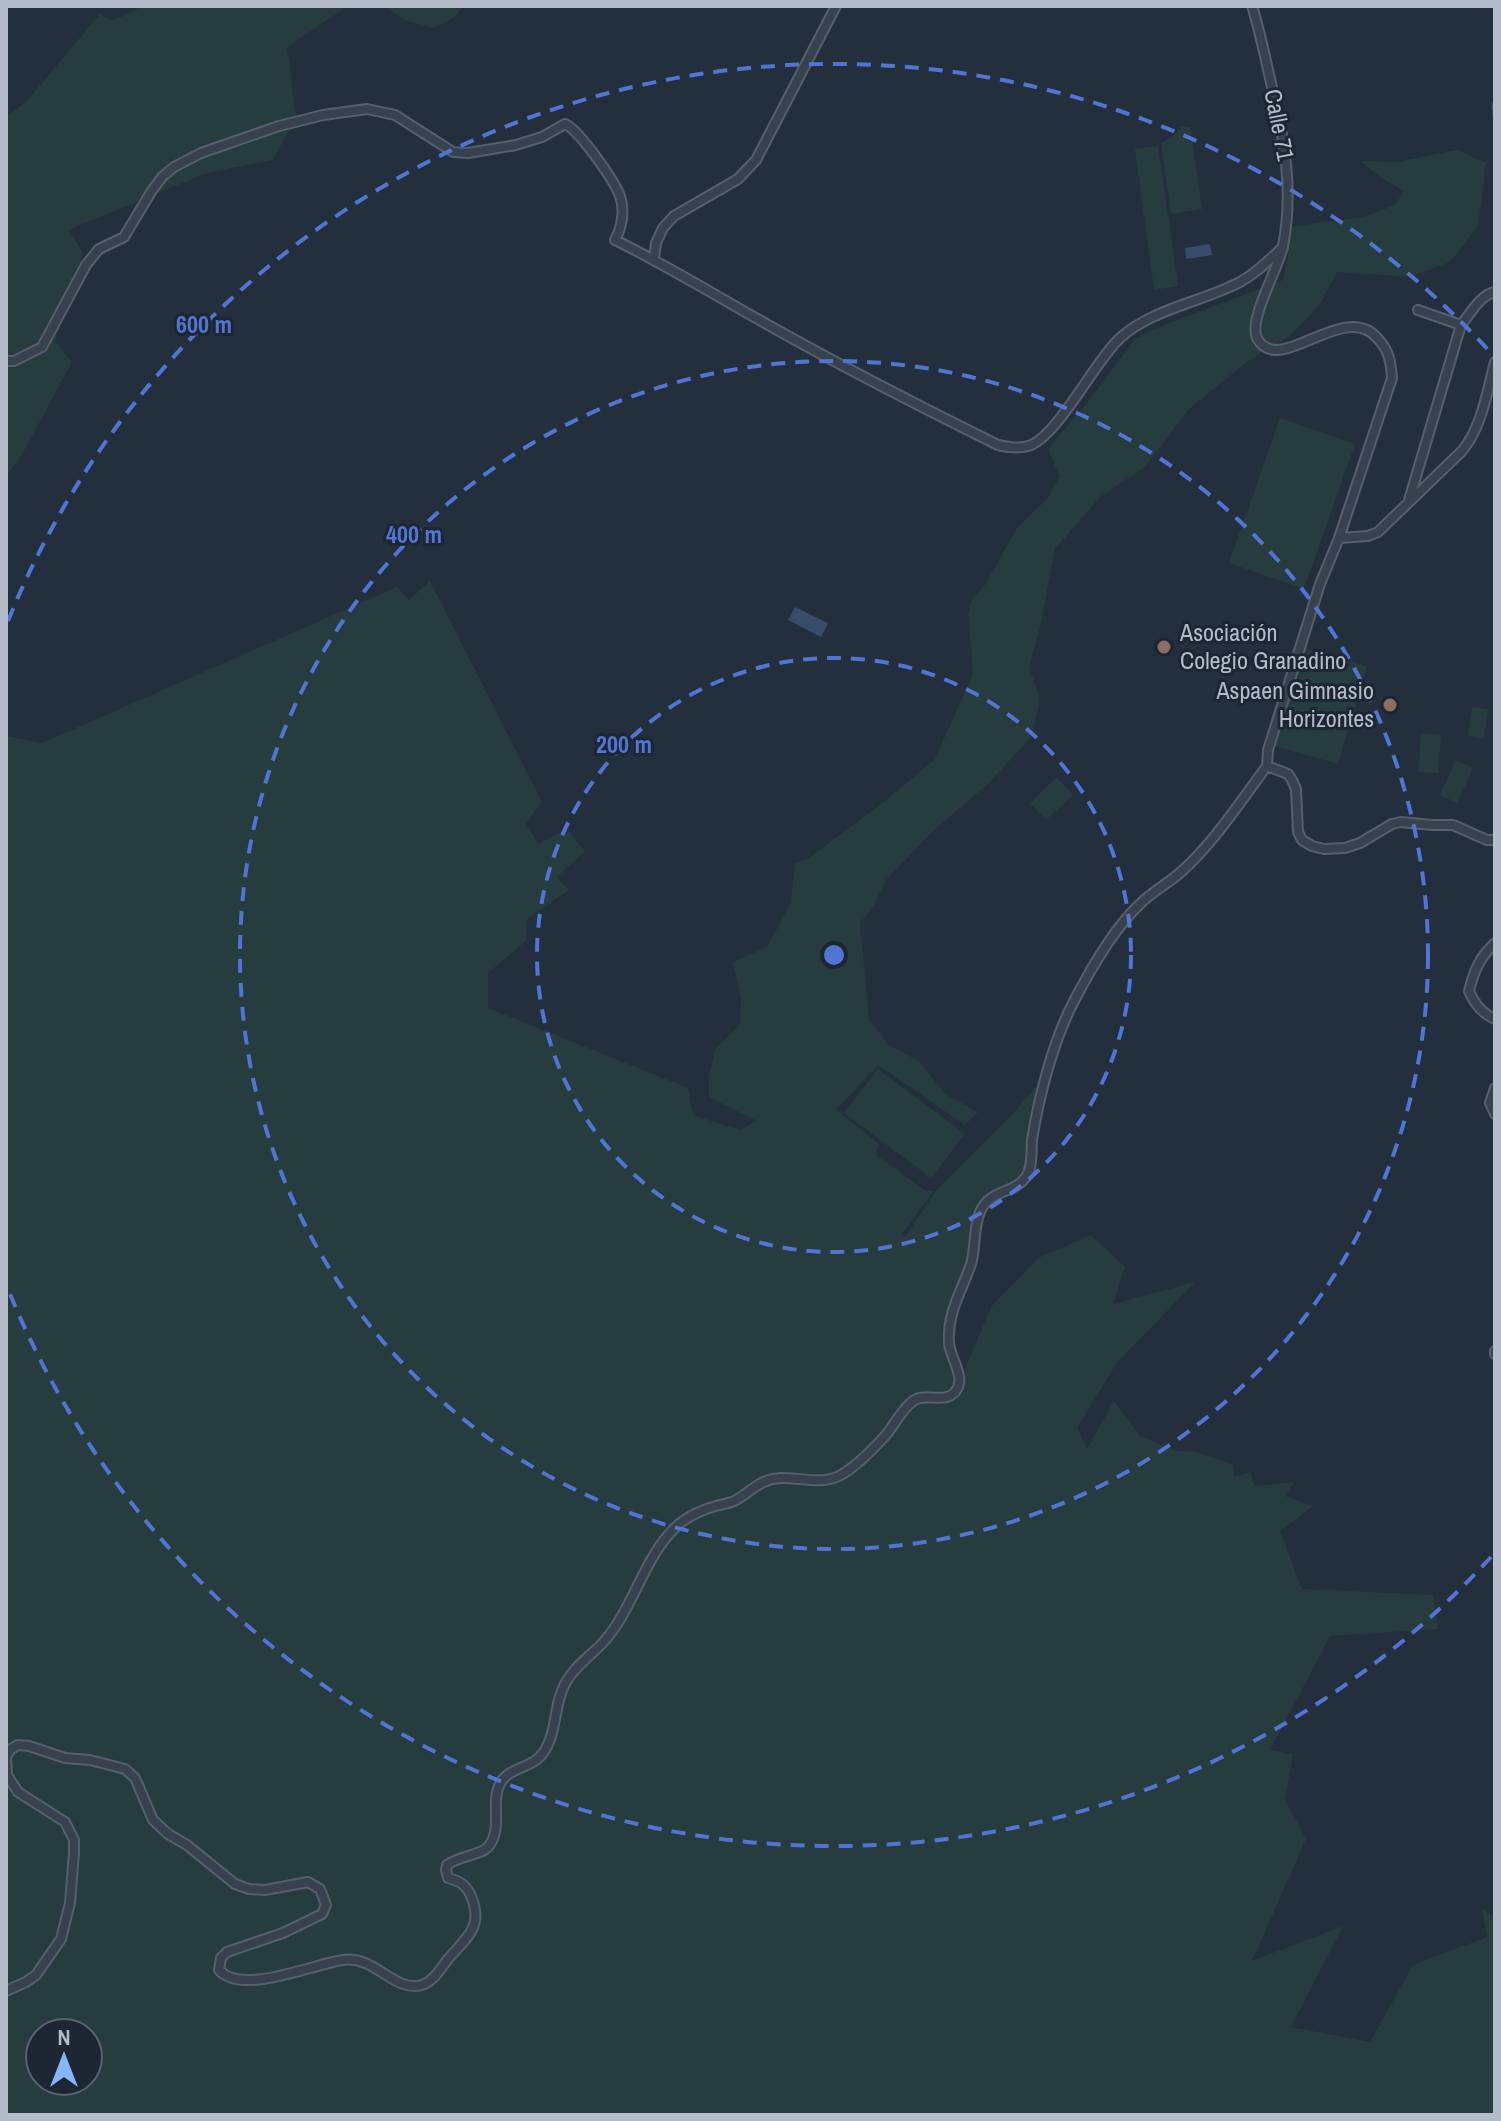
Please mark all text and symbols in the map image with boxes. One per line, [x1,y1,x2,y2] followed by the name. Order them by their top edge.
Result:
[1257,86,1303,163] street label: Calle 71
[176,308,232,340] text: 600 m
[386,518,442,550] text: 400 m
[1179,616,1346,676] place label: Asociación Colegio Granadino
[1155,638,1173,656] marker: Asociación Colegio Granadino
[1215,674,1374,734] place label: Aspaen Gimnasio Horizontes
[1381,696,1399,714] marker: Aspaen Gimnasio Horizontes
[596,728,652,760] text: 200 m
[820,941,848,969] centre of rings
[24,2017,104,2097] north arrow
[57,2022,71,2052] text: N

